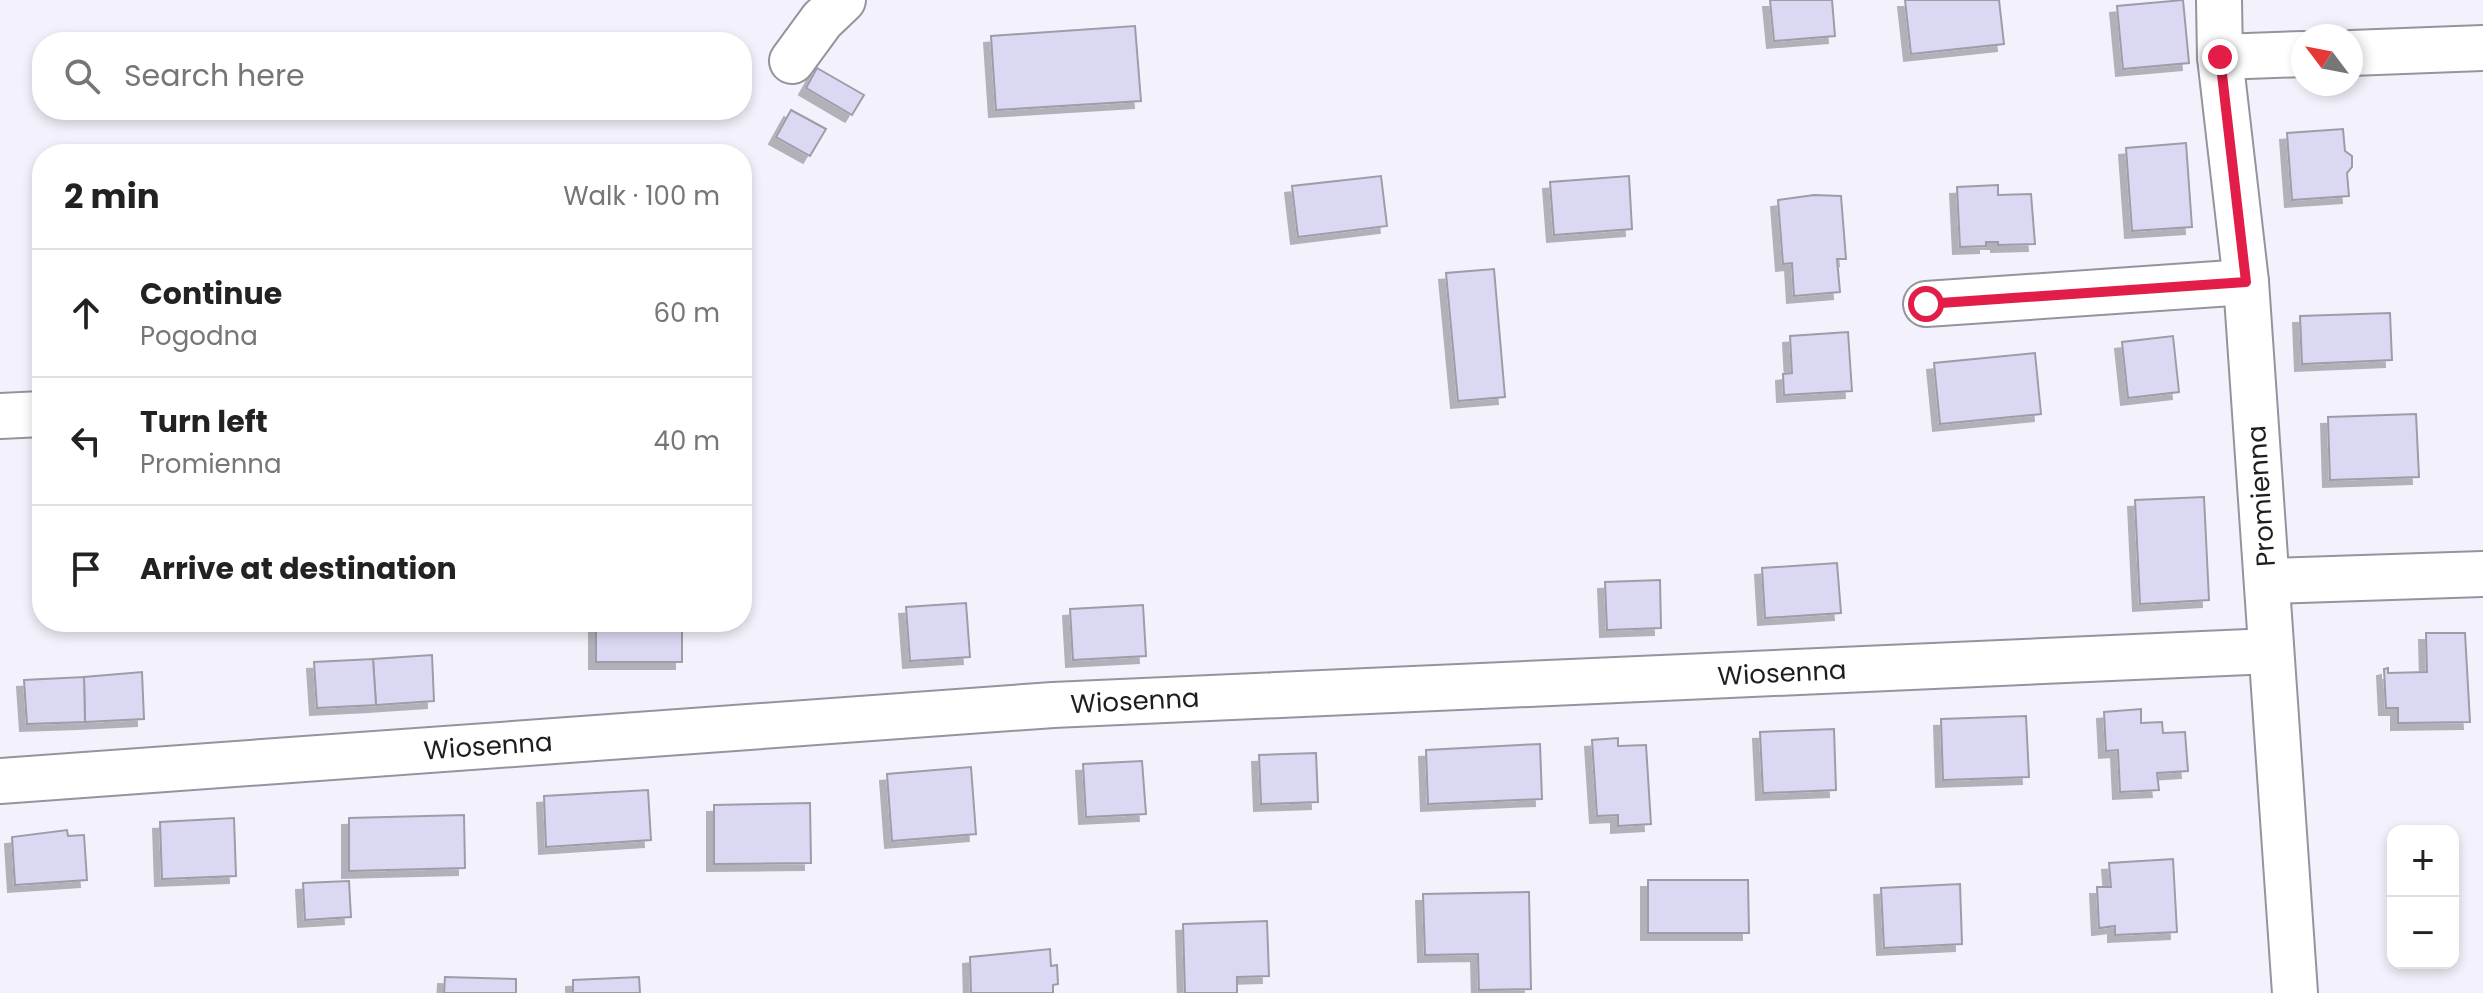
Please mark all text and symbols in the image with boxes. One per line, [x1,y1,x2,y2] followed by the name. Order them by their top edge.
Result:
[2291,24,2363,96] north arrow
[32,32,752,120] search box
[2202,39,2238,75] route end
[60,54,104,98] icon: search
[124,54,305,97] text: Search here
[64,172,160,220] text: 2 min
[563,178,720,214] text: Walk · 100 m
[140,272,282,315] text: Continue
[1908,286,1944,322] route start
[64,291,108,335] icon: ahead
[653,295,720,331] text: 60 m
[140,318,258,354] text: Pogodna
[140,400,268,443] text: Turn left
[64,419,108,463] icon: left
[654,423,720,459] text: 40 m
[2238,424,2284,568] street label: Promienna
[140,446,282,482] text: Promienna
[64,547,108,591] icon: arrive
[140,547,457,590] text: Arrive at destination
[1717,652,1847,694] street label: Wiosenna
[1070,680,1200,722] street label: Wiosenna
[422,724,554,768] street label: Wiosenna
[2387,825,2459,969] map controls
[2387,825,2459,897] button: +
[2387,897,2459,969] button: −

